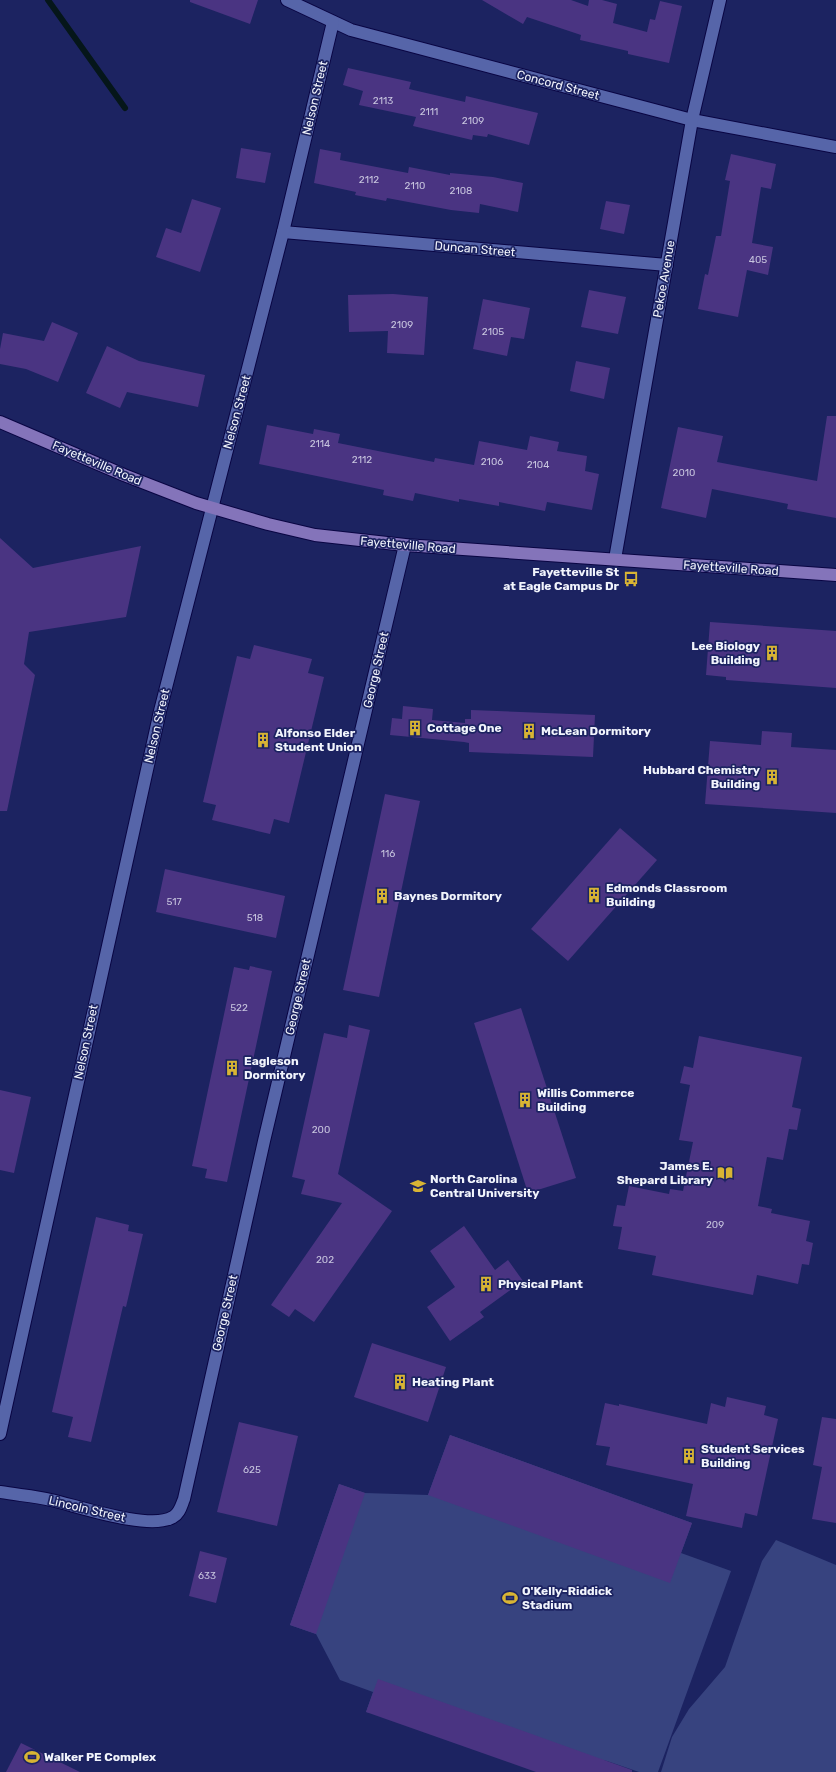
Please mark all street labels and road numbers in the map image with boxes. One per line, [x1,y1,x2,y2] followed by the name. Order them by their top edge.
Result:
[300,59,330,137] street label: Nelson Street
[515,67,601,103] street label: Concord Street
[434,239,516,260] street label: Duncan Street
[650,239,678,319] street label: Pekoe Avenue
[220,373,254,450] street label: Nelson Street
[50,438,144,488] street label: Fayetteville Road
[360,534,456,556] street label: Fayetteville Road
[683,558,779,578] street label: Fayetteville Road
[360,630,392,709] street label: George Street
[142,687,172,765] street label: Nelson Street
[282,957,314,1036] street label: George Street
[71,1003,101,1081] street label: Nelson Street
[209,1273,241,1352] street label: George Street
[47,1493,127,1525] street label: Lincoln Street

